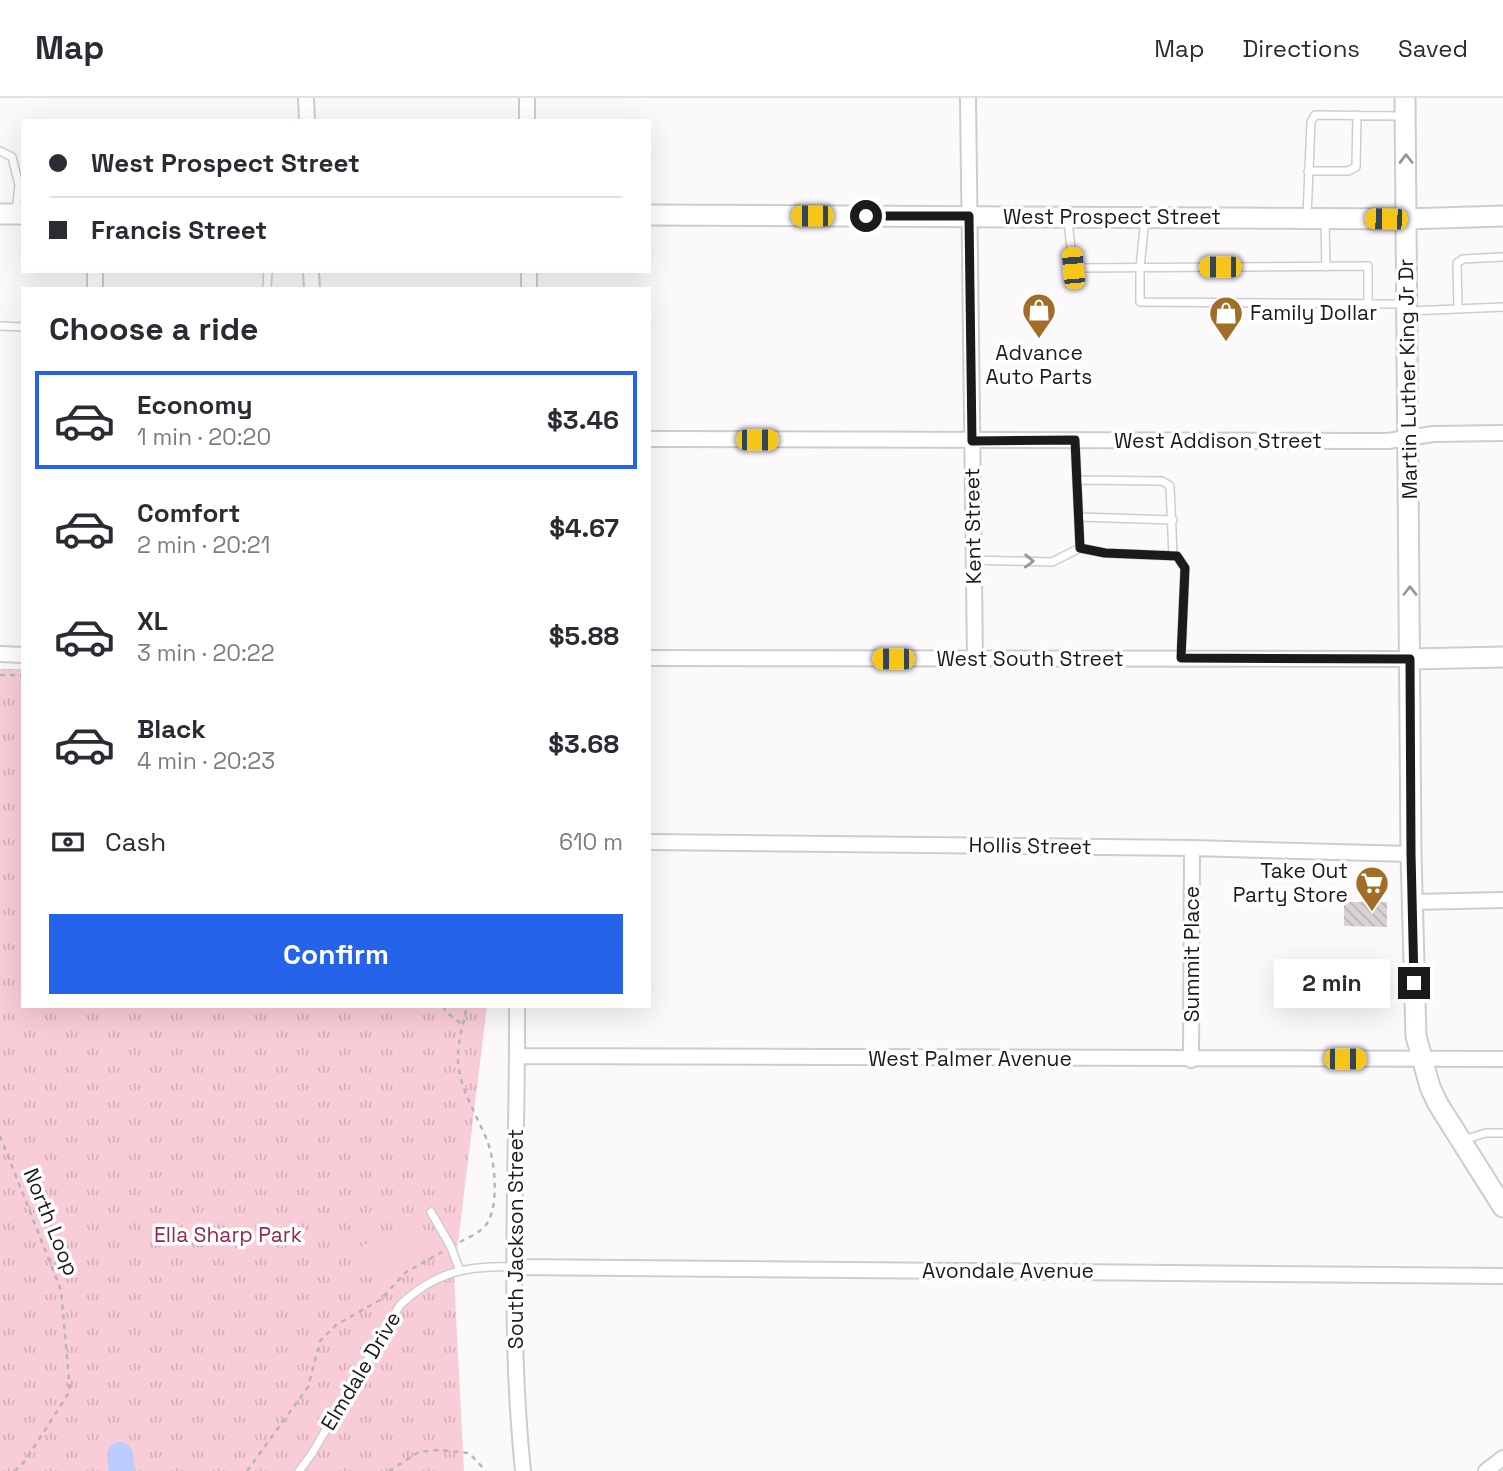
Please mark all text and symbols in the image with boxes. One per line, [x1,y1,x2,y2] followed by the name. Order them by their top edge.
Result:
[35,27,104,69] text: Map
[1154,33,1204,64] text: Map
[1242,33,1360,64] text: Directions
[1398,33,1468,64] text: Saved
[91,146,360,180] text: West Prospect Street
[1398,153,1414,163] one-way arrow
[850,200,882,232] route start
[1003,203,1221,230] street label: West Prospect Street
[792,206,834,227] car
[1365,208,1408,230] car
[91,213,267,247] text: Francis Street
[1061,246,1086,290] car
[1200,257,1242,278] car
[1392,258,1423,499] street label: Martin Luther King Jr Dr
[1020,291,1058,340] shop icon: Advance Auto Parts
[1207,294,1245,343] shop icon: Family Dollar
[1250,299,1377,326] place label: Family Dollar
[49,309,259,349] text: Choose a ride
[986,339,1092,390] place label: Advance Auto Parts
[137,388,253,422] text: Economy
[53,389,116,452] icon: car
[547,403,619,437] text: $3.46
[137,422,271,452] text: 1 min · 20:20
[1114,427,1322,454] street label: West Addison Street
[737,430,779,451] car
[958,467,987,585] street label: Kent Street
[137,496,240,530] text: Comfort
[53,497,116,560] icon: car
[549,511,619,545] text: $4.67
[137,530,270,560] text: 2 min · 20:21
[1024,553,1034,569] one-way arrow
[1402,585,1418,596] one-way arrow
[137,604,168,638] text: XL
[53,605,116,668] icon: car
[549,619,619,653] text: $5.88
[137,638,275,668] text: 3 min · 20:22
[936,645,1124,672] street label: West South Street
[873,649,915,670] car
[137,712,206,746] text: Black
[53,713,116,776] icon: car
[548,727,619,761] text: $3.68
[137,746,275,776] text: 4 min · 20:23
[49,823,87,861] icon: cash
[105,825,166,859] text: Cash
[559,827,623,857] text: 610 m
[968,831,1092,860] street label: Hollis Street
[1233,857,1348,908] place label: Take Out Party Store
[1353,864,1391,913] supermarket icon: Take Out Party Store
[1178,886,1205,1022] street label: Summit Place
[49,914,623,994] button: Confirm
[1274,958,1390,1008] callout: 2 min
[1398,967,1430,999] route end
[1302,968,1362,998] text: 2 min
[868,1045,1072,1072] street label: West Palmer Avenue
[1325,1049,1367,1070] car
[502,1129,529,1349] street label: South Jackson Street
[18,1164,85,1280] street label: North Loop
[154,1221,302,1248] park label: Ella Sharp Park
[922,1257,1094,1284] street label: Avondale Avenue
[315,1306,407,1435] street label: Elmdale Drive

